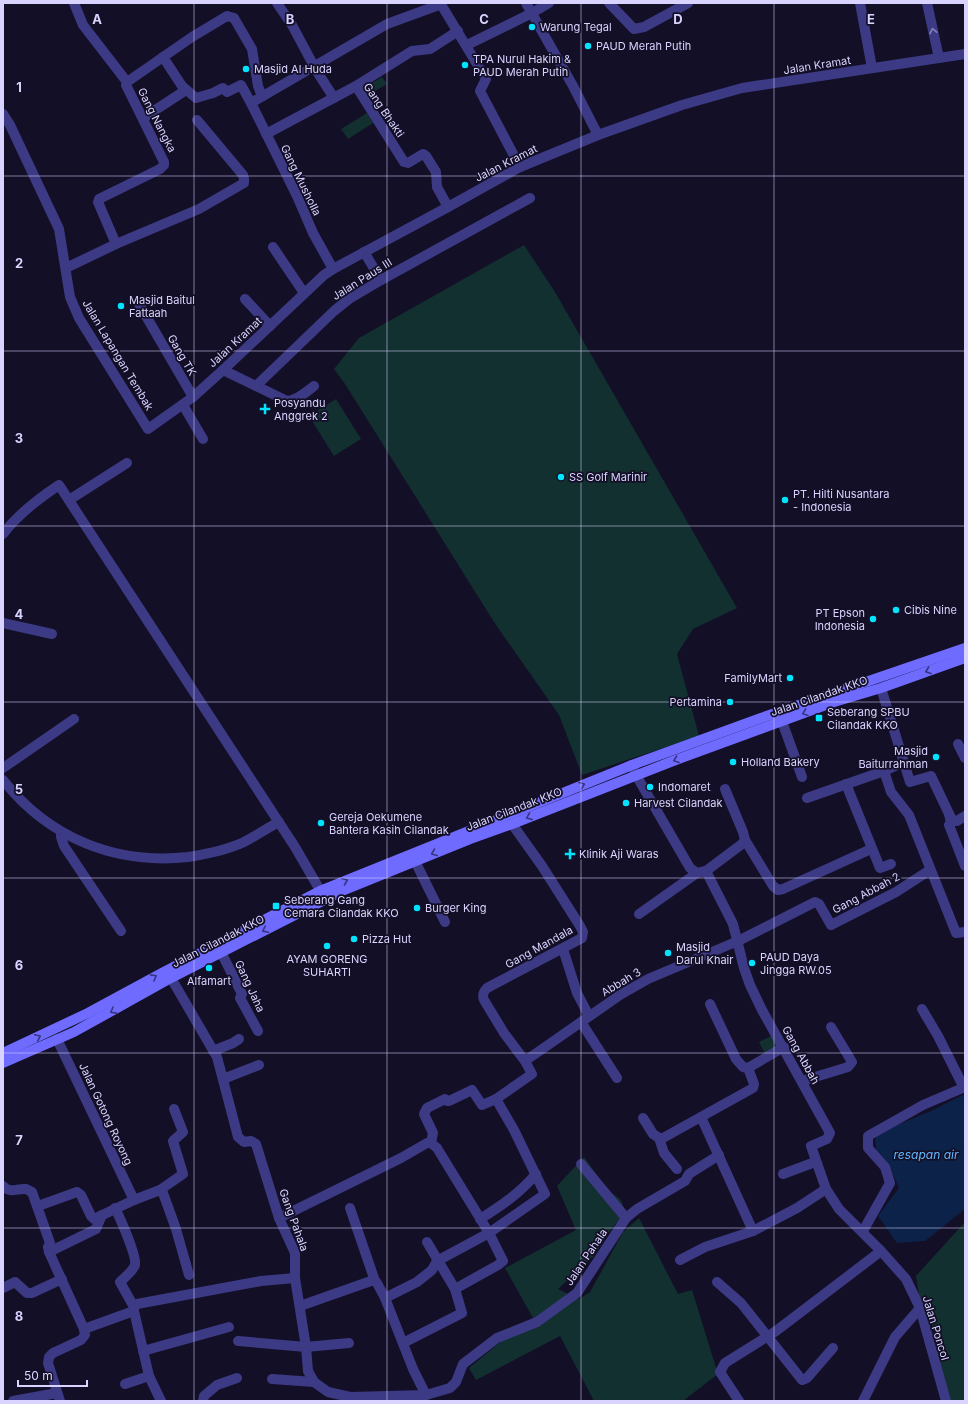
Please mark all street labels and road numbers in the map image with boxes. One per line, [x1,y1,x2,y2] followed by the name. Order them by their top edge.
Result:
[782,53,852,77] street label: Jalan Kramat
[361,80,407,140] street label: Gang Bhakti
[135,85,179,155] street label: Gang Nangka
[473,141,540,185] street label: Jalan Kramat
[278,142,324,218] street label: Gang Musholla
[329,255,395,303] street label: Jalan Paus III
[79,297,157,413] street label: Jalan Lapangan Tembak
[205,313,265,370] street label: Jalan Kramat
[165,332,200,379] street label: Gang TK
[769,673,869,719] street label: Jalan Cilandak KKO
[464,784,564,834] street label: Jalan Cilandak KKO
[830,869,902,917] street label: Gang Abbah 2
[169,912,267,970] street label: Jalan Cilandak KKO
[503,923,575,971] street label: Gang Mandala
[232,958,268,1014] street label: Gang Jaha
[599,965,644,999] street label: Abbah 3
[779,1023,823,1087] street label: Gang Abbah
[76,1061,136,1167] street label: Jalan Gotong Royong
[276,1187,312,1253] street label: Gang Pahala
[562,1226,610,1288] street label: Jalan Pahala
[920,1294,952,1362] street label: Jalan Poncol

